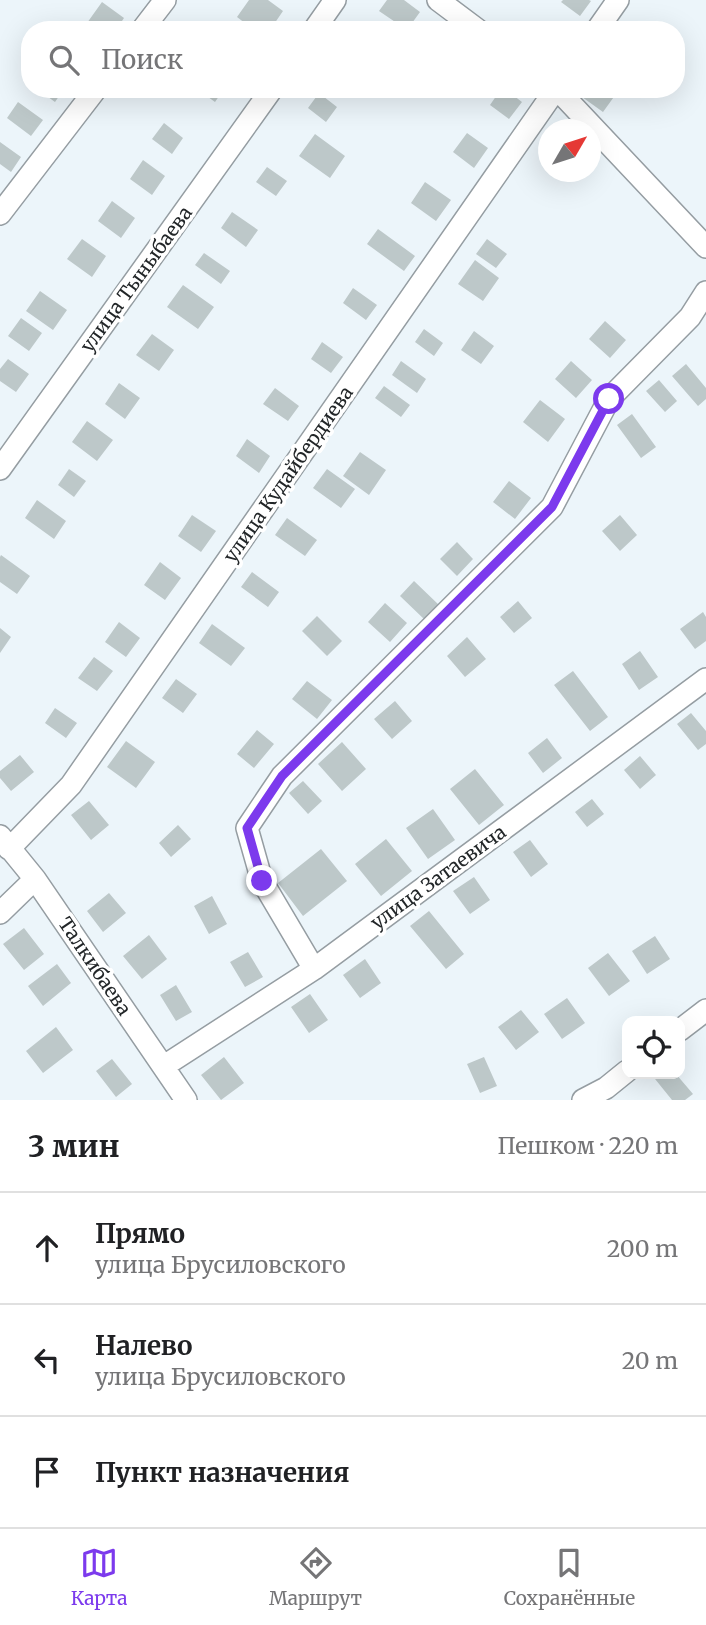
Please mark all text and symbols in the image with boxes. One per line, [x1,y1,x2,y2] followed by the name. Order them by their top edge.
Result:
[21,21,685,98] search box
[45,41,83,79] icon: search
[101,43,183,76] text: Поиск
[538,119,601,182] north arrow
[75,201,197,357] street label: улица Тыныбаева
[218,381,358,567] street label: улица Кудайбердиева
[593,383,624,414] route start
[366,820,510,934] street label: улица Затаевича
[246,865,277,896] route end
[53,912,137,1020] street label: Талкибаева
[622,1016,685,1079] map controls
[622,1016,685,1079] button: locate
[28,1127,120,1165] text: 3 мин
[497,1131,678,1160] text: Пешком · 220 m
[95,1217,185,1250] text: Прямо
[28,1229,66,1267] icon: ahead
[607,1234,678,1263] text: 200 m
[95,1250,346,1279] text: улица Брусиловского
[95,1329,193,1362] text: Налево
[28,1341,66,1379] icon: left
[622,1346,678,1375] text: 20 m
[95,1362,346,1391] text: улица Брусиловского
[28,1453,66,1491] icon: arrive
[95,1456,349,1489] text: Пункт назначения
[71,1544,127,1610] tab: Карта
[269,1544,362,1610] tab: Маршрут
[504,1544,635,1610] tab: Сохранённые

